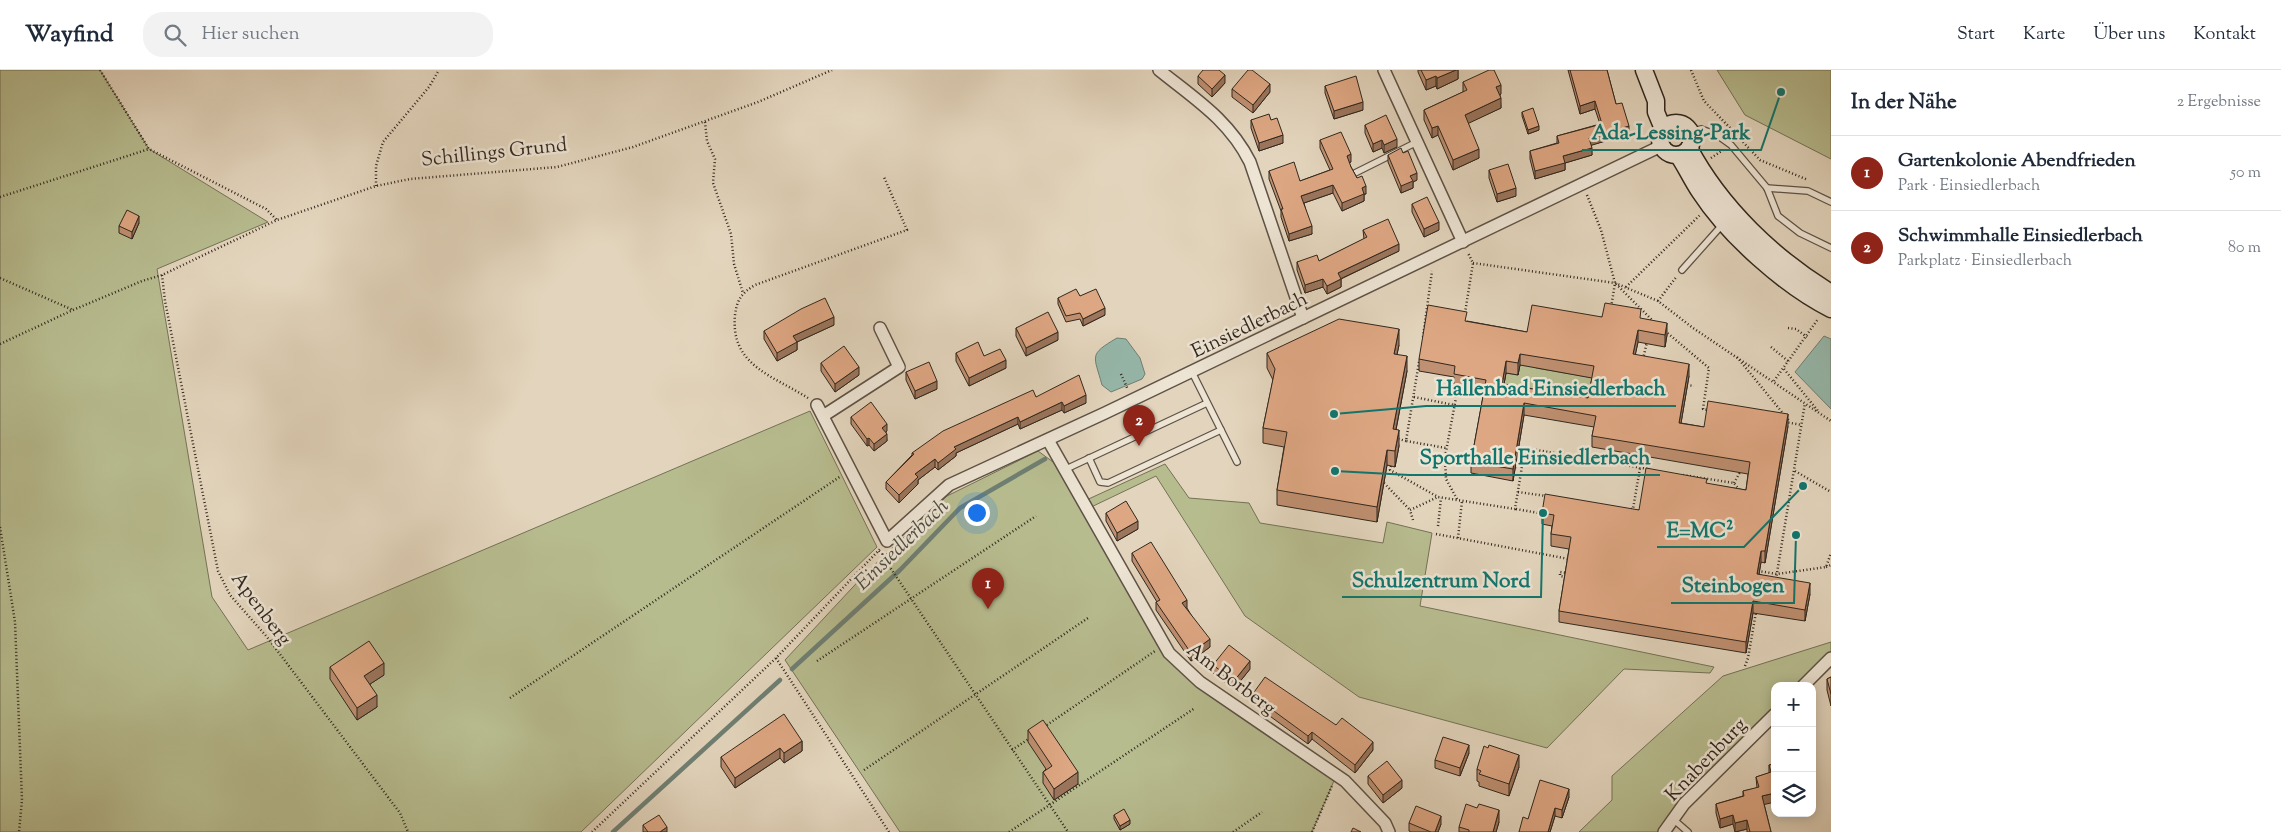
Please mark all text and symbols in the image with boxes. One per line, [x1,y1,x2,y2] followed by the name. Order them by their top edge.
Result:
[143,12,493,57] search box
[25,18,113,52] text: Wayfind
[161,21,189,49] icon: search
[201,21,300,48] text: Hier suchen
[1957,22,1995,48] text: Start
[2023,22,2065,48] text: Karte
[2093,22,2165,48] text: Über uns
[2193,22,2256,48] text: Kontakt
[1851,88,1957,118] text: In der Nähe
[2177,91,2261,114] text: 2 Ergebnisse
[1582,114,1761,150] callout: Ada-Lessing-Park
[1592,119,1751,149] text: Ada-Lessing-Park
[420,131,569,176] street label: Schillings Grund
[1898,148,2136,175] text: Gartenkolonie Abendfrieden
[1864,162,1870,185] text: 1
[2230,162,2261,185] text: 50 m
[1898,175,2040,198] text: Park · Einsiedlerbach
[1898,223,2143,250] text: Schwimmhalle Einsiedlerbach
[1863,237,1871,260] text: 2
[2228,237,2261,260] text: 80 m
[1898,250,2072,273] text: Parkplatz · Einsiedlerbach
[1187,285,1313,367] street label: Einsiedlerbach
[1426,370,1676,406] callout: Hallenbad Einsiedlerbach
[1436,375,1666,405] text: Hallenbad Einsiedlerbach
[1123,405,1155,446] pin: 2
[1409,439,1660,475] callout: Sporthalle Einsiedlerbach
[1420,444,1651,474] text: Sporthalle Einsiedlerbach
[849,493,956,598] water label: Einsiedlerbach
[964,500,990,526] your location
[1657,511,1744,547] callout: E=MC²
[1667,517,1733,547] text: E=MC²
[1342,561,1541,597] callout: Schulzentrum Nord
[223,567,297,653] street label: Apenberg
[1352,567,1530,597] text: Schulzentrum Nord
[1671,567,1794,603] callout: Steinbogen
[972,568,1004,609] pin: 1
[1682,572,1785,602] text: Steinbogen
[1180,637,1281,723] street label: Am Borberg
[1771,682,1816,817] map controls
[1771,682,1816,727] button: +
[1659,712,1755,809] street label: Knabenburg
[1771,727,1816,772] button: −
[1771,772,1816,817] button: layers

